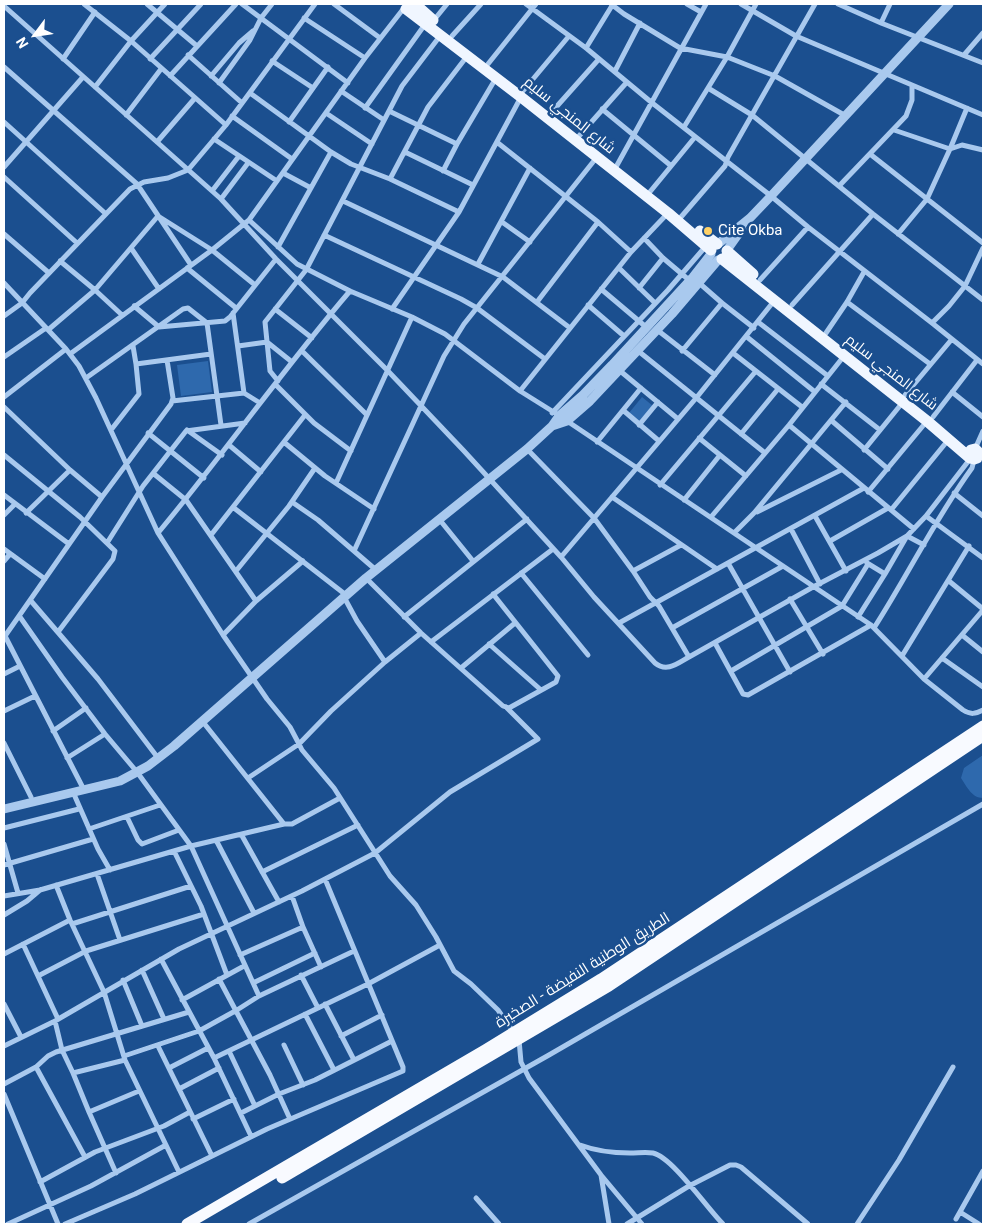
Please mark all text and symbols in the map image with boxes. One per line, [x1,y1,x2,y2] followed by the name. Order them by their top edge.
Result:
[10,10,60,60] north arrow
[13,34,32,51] text: N
[520,74,618,158] street label: شارع المنجي سليم
[718,222,782,240] place label: Cite Okba
[702,225,714,237] marker: Cite Okba
[841,331,941,415] street label: شارع المنجي سليم
[492,910,674,1032] street label: الطريق الوطنية النفيضة - الصخيرة

